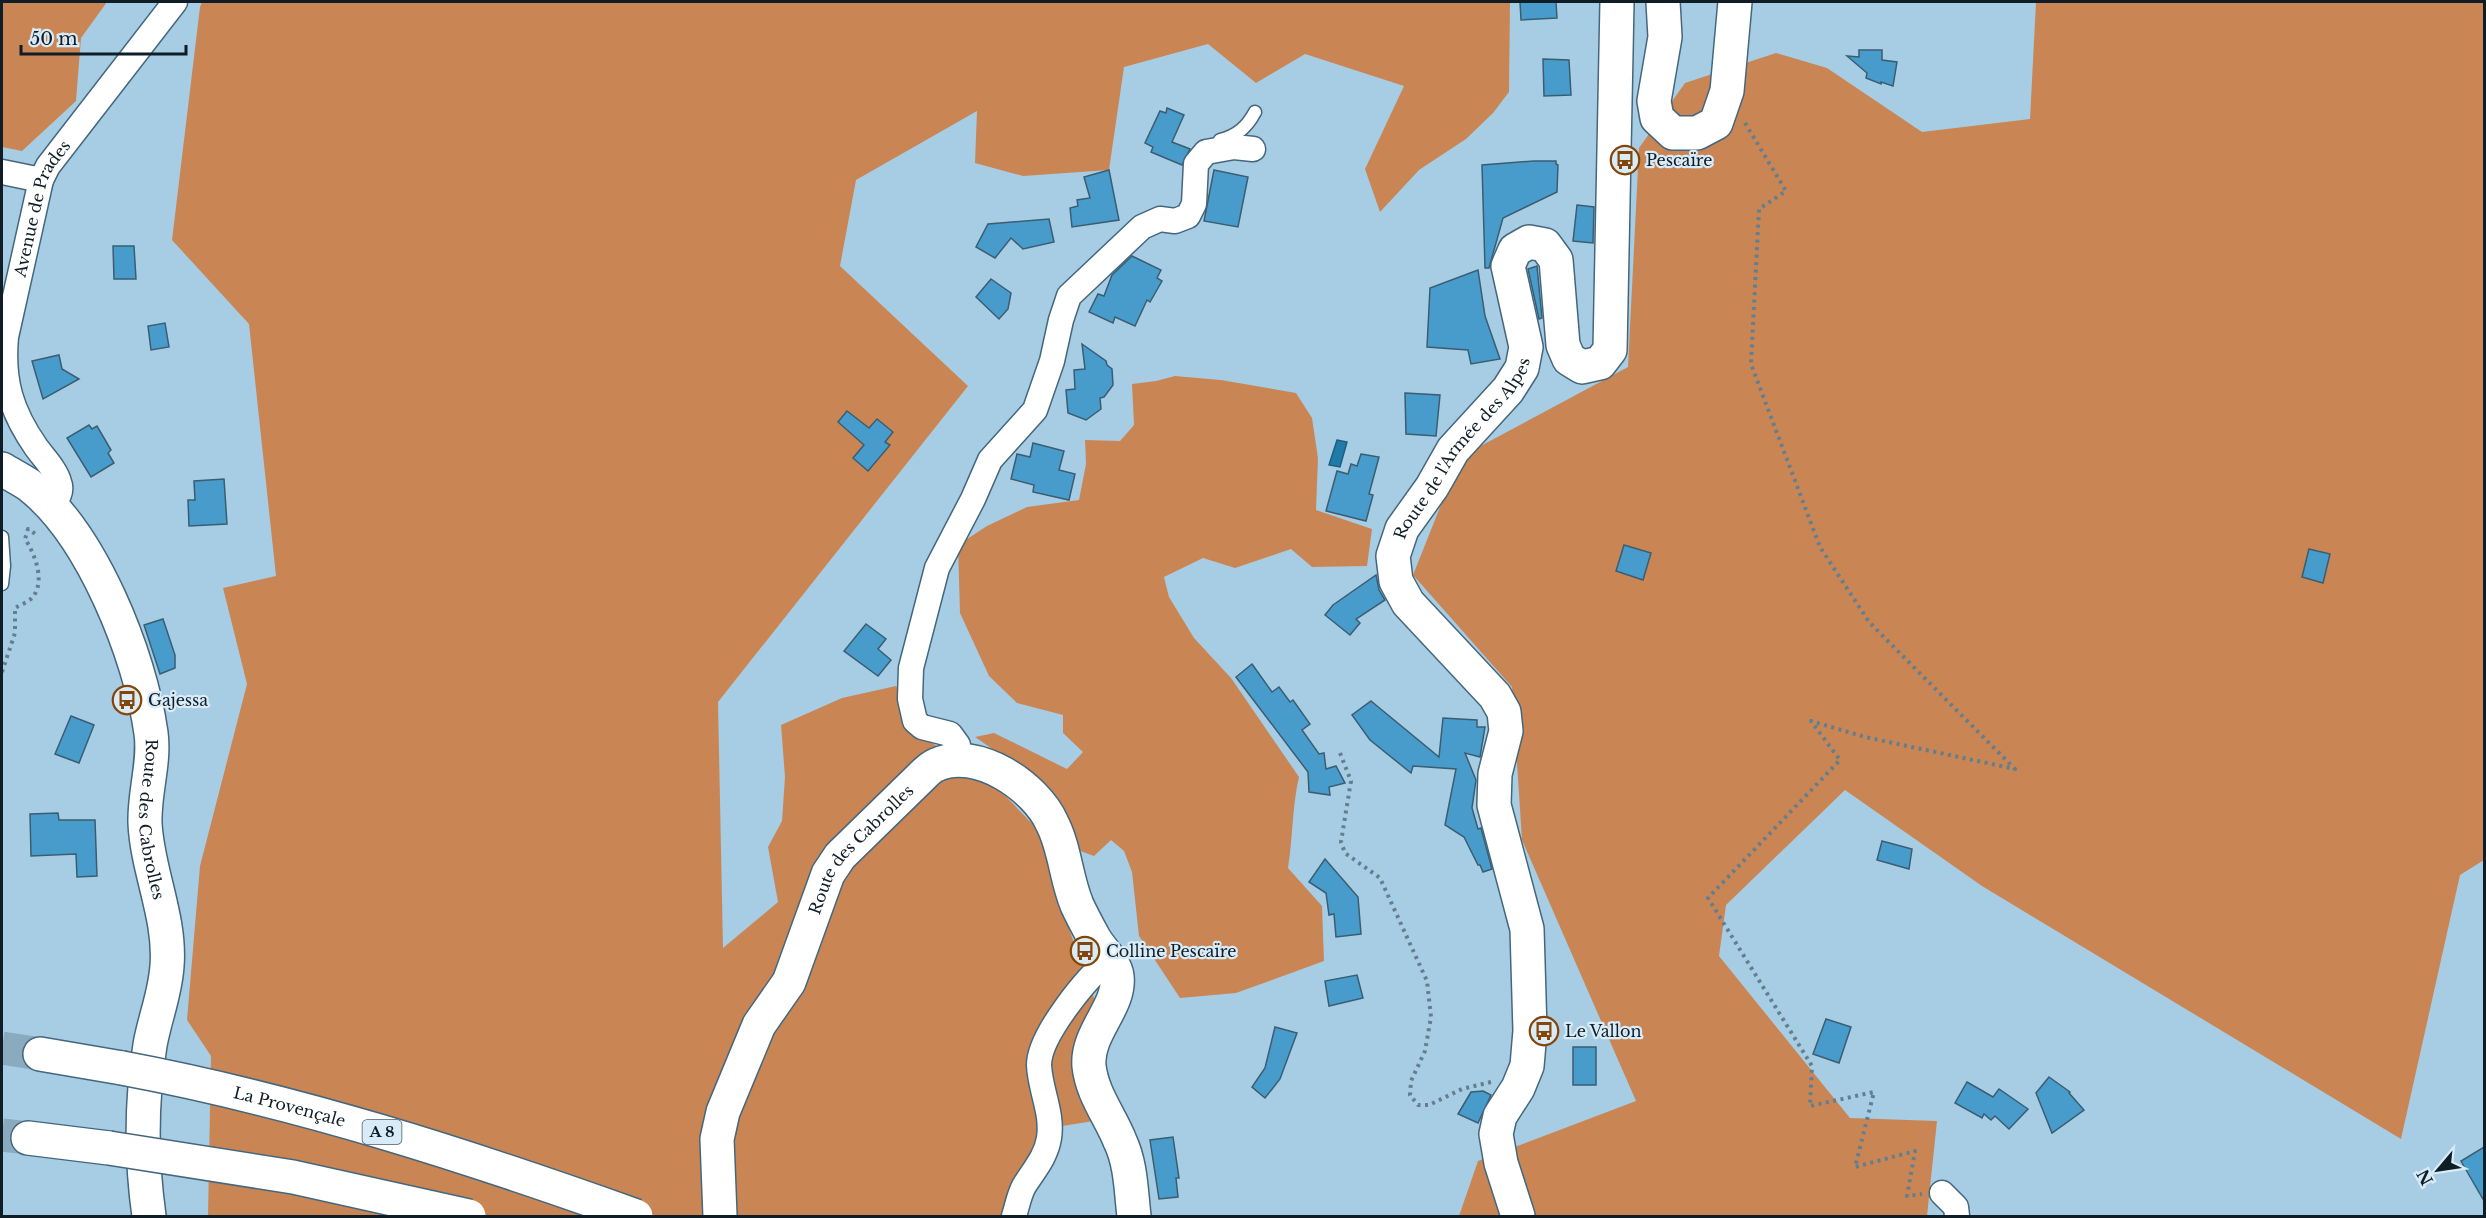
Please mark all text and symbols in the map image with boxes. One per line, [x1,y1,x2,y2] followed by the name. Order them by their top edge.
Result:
[21,18,186,56] scale bar
[30,28,78,50] text: 50 m
[9,136,74,280] street label: Avenue de Prades
[1609,144,1641,176] bus stop icon: Pescaïre
[1646,150,1712,170] place label: Pescaïre
[1389,356,1534,542] street label: Route de l'Armée des Alpes
[111,684,143,716] bus stop icon: Gajessa
[148,690,208,710] place label: Gajessa
[135,739,169,902] street label: Route des Cabrolles
[804,780,917,917] street label: Route des Cabrolles
[1069,935,1101,967] bus stop icon: Colline Pescaïre
[1106,941,1236,961] place label: Colline Pescaïre
[1528,1015,1560,1047] bus stop icon: Le Vallon
[1565,1021,1642,1041] place label: Le Vallon
[232,1082,348,1131] street label: La Provençale
[362,1120,401,1144] road number: A 8
[2408,1140,2468,1200] north arrow
[2412,1166,2437,1189] text: N

